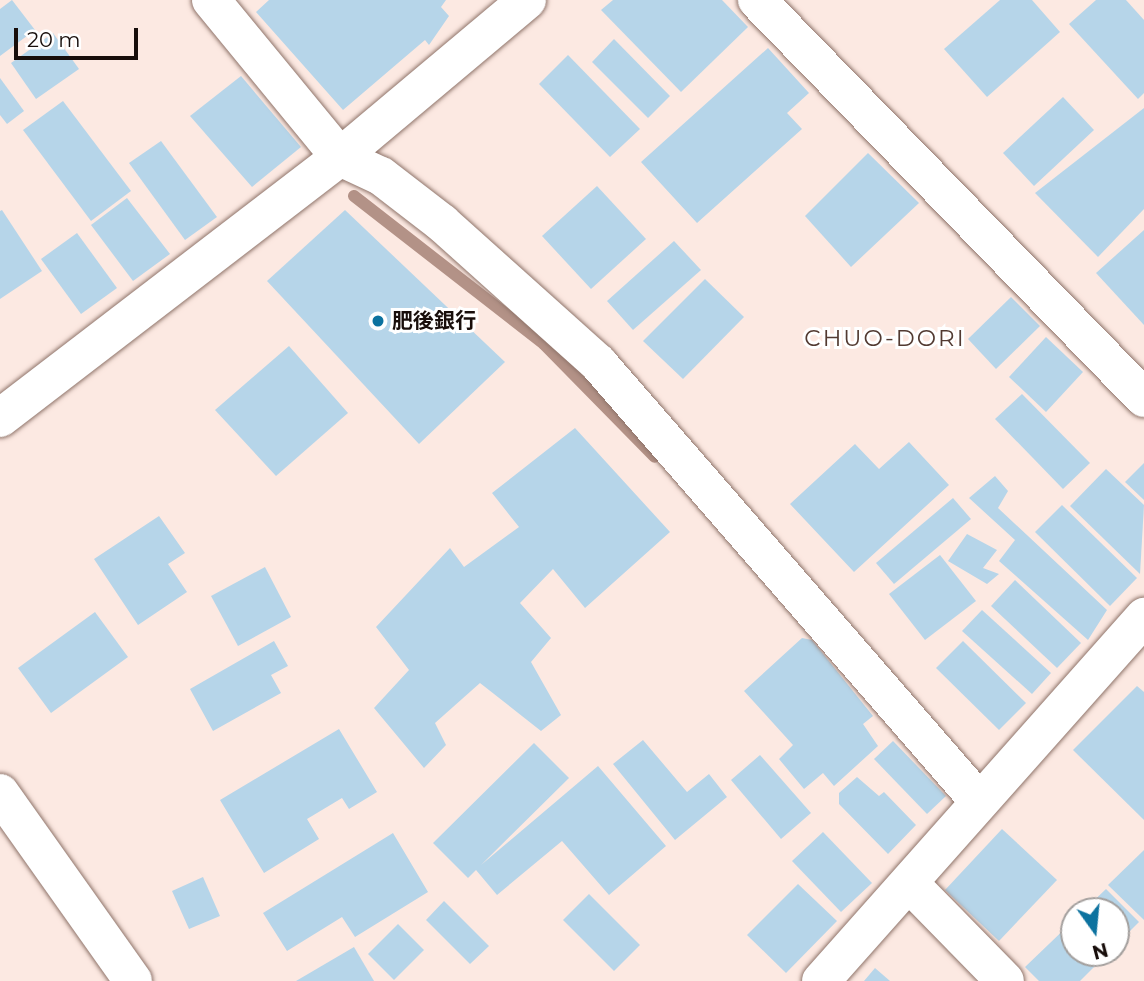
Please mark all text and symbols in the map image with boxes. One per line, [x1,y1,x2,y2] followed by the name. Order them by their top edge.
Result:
[18,14,142,58] scale bar
[27,27,81,52] text: 20 m
[392,308,476,334] place label: 肥後銀行
[370,313,386,329] marker: 肥後銀行
[805,324,965,352] district label: CHUO-DORI
[1060,897,1130,967] north arrow
[1090,938,1110,964] text: N

